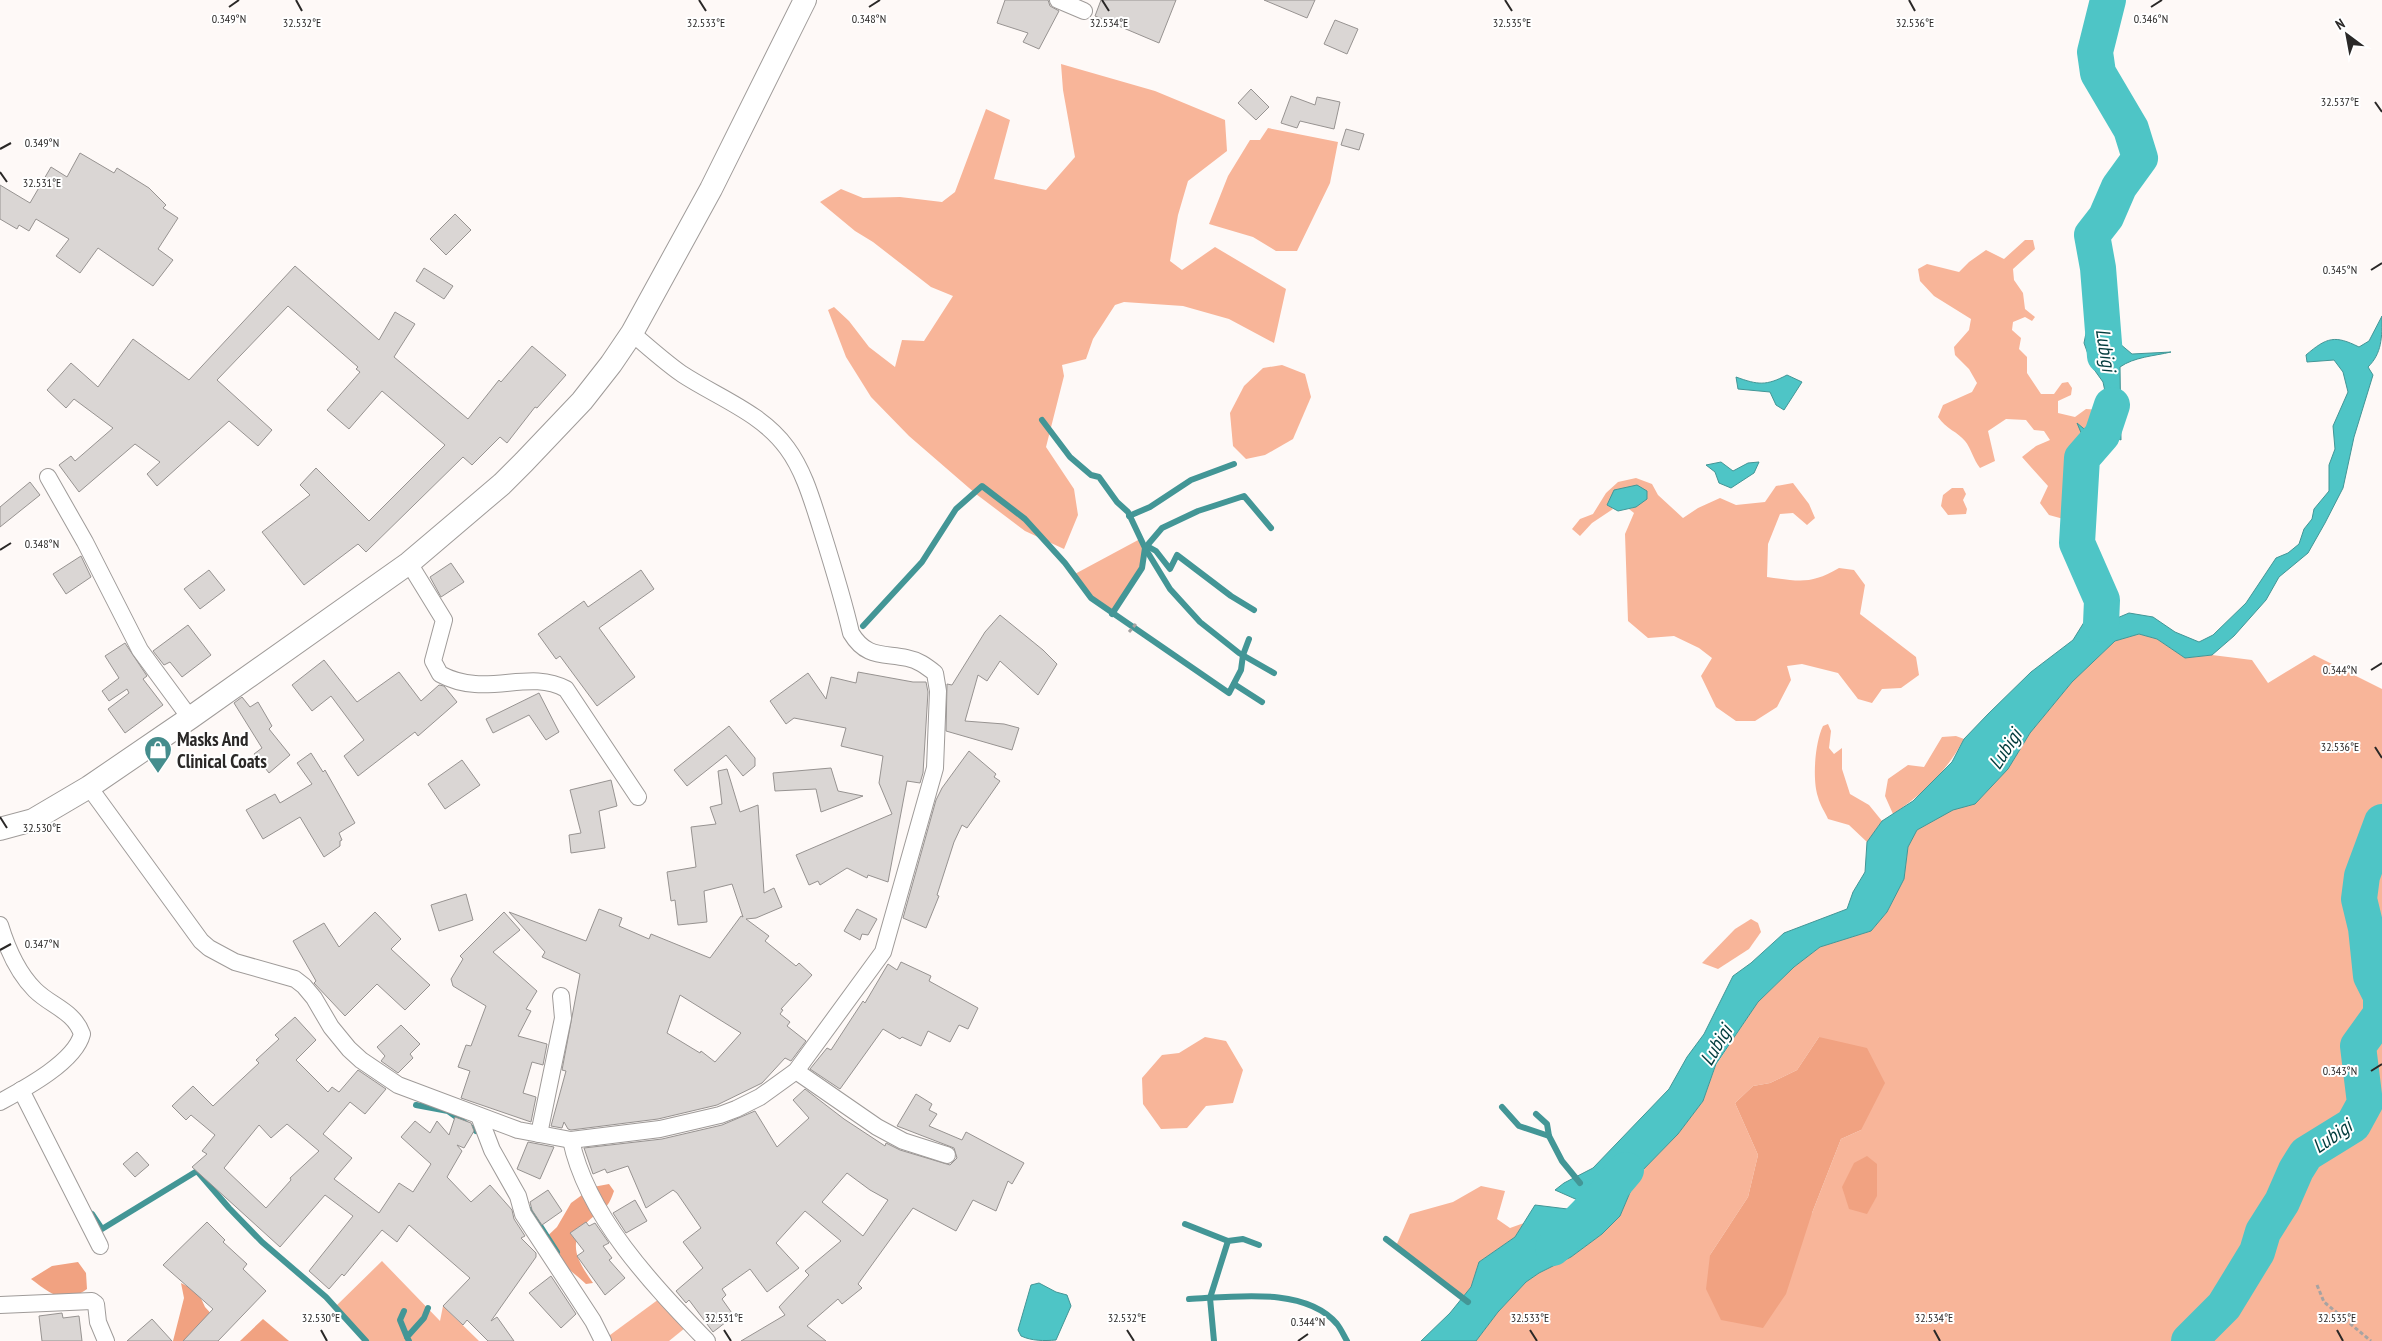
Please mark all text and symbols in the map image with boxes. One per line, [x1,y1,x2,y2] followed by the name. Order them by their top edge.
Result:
[2322,10,2372,60] north arrow
[212,11,246,26] text: 0.349°N
[852,11,886,26] text: 0.348°N
[2134,11,2168,26] text: 0.346°N
[2332,14,2348,34] text: N
[283,15,321,30] text: 32.532°E
[687,15,725,30] text: 32.533°E
[1090,15,1128,30] text: 32.534°E
[1493,15,1531,30] text: 32.535°E
[1896,15,1934,30] text: 32.536°E
[2321,94,2359,109] text: 32.537°E
[25,135,59,150] text: 0.349°N
[23,175,61,190] text: 32.531°E
[2323,262,2357,277] text: 0.345°N
[2090,327,2123,376] water label: Lubigi
[25,536,59,551] text: 0.348°N
[2323,662,2357,677] text: 0.344°N
[1982,722,2029,774] water label: Lubigi
[177,727,267,773] place label: Masks And Clinical Coats
[143,735,173,774] shop icon: Masks And Clinical Coats
[2321,739,2359,754] text: 32.536°E
[23,820,61,835] text: 32.530°E
[25,936,59,951] text: 0.347°N
[1694,1018,1740,1070] water label: Lubigi
[2323,1063,2357,1078] text: 0.343°N
[2307,1112,2359,1159] water label: Lubigi
[302,1310,340,1325] text: 32.530°E
[705,1310,743,1325] text: 32.531°E
[1108,1310,1146,1325] text: 32.532°E
[1511,1310,1549,1325] text: 32.533°E
[1915,1310,1953,1325] text: 32.534°E
[2318,1310,2356,1325] text: 32.535°E
[1291,1314,1325,1329] text: 0.344°N

